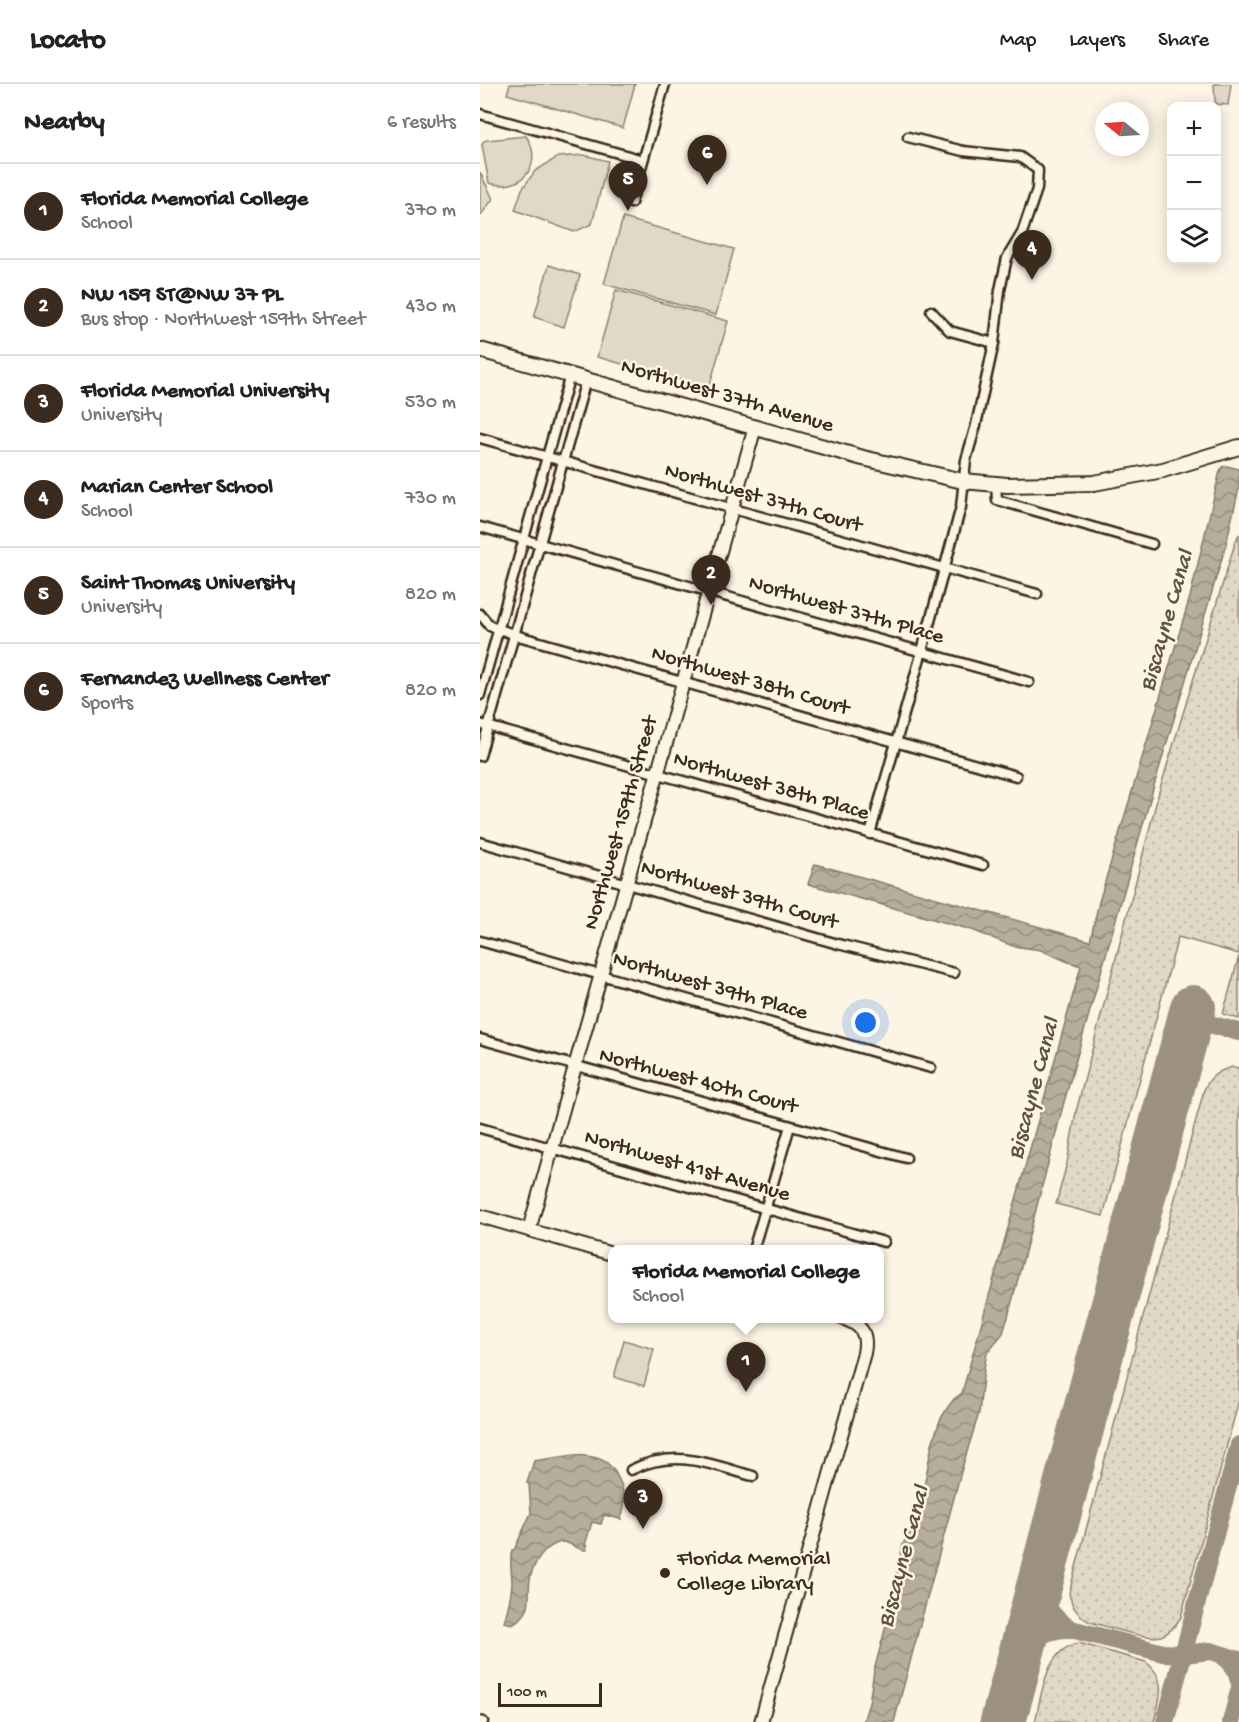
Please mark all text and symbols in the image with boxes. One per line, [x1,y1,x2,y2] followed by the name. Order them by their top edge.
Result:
[30,25,106,58] text: Locato
[1000,29,1036,54] text: Map
[1069,29,1125,54] text: Layers
[1158,29,1209,54] text: Share
[1095,102,1149,156] north arrow
[1167,102,1221,264] map controls
[1167,102,1221,156] button: +
[24,108,105,139] text: Nearby
[387,112,456,135] text: 6 results
[688,135,726,185] pin: 6
[1167,156,1221,210] button: −
[608,162,648,211] pin: 5
[81,187,308,213] text: Florida Memorial College
[39,200,48,223] text: 1
[405,200,456,223] text: 370 m
[1167,210,1221,264] button: layers
[81,213,133,236] text: School
[1012,230,1052,280] pin: 4
[81,283,283,309] text: NW 159 ST@NW 37 PL
[39,296,48,319] text: 2
[406,296,456,319] text: 430 m
[81,309,365,332] text: Bus stop · Northwest 159th Street
[618,354,837,440] street label: Northwest 37th Avenue
[81,379,329,405] text: Florida Memorial University
[38,392,49,415] text: 3
[405,392,456,415] text: 530 m
[81,405,162,428] text: University
[661,458,867,540] street label: Northwest 37th Court
[81,475,273,501] text: Marian Center School
[39,488,48,511] text: 4
[405,488,456,511] text: 730 m
[81,501,133,524] text: School
[1134,545,1202,695] water label: Biscayne Canal
[692,556,730,605] pin: 2
[81,571,295,597] text: Saint Thomas University
[745,571,947,652] street label: Northwest 37th Place
[38,584,49,607] text: 5
[405,584,456,607] text: 820 m
[81,597,162,620] text: University
[648,641,854,723] street label: Northwest 38th Court
[81,667,329,693] text: Fernandez Wellness Center
[38,680,49,703] text: 6
[405,680,456,703] text: 820 m
[81,693,133,716] text: Sports
[579,711,666,933] street label: Northwest 159th Street
[670,747,873,828] street label: Northwest 38th Place
[637,855,843,937] street label: Northwest 39th Court
[610,947,811,1027] street label: Northwest 39th Place
[851,1008,880,1037] your location
[1002,1013,1068,1163] water label: Biscayne Canal
[596,1043,802,1122] street label: Northwest 40th Court
[581,1125,793,1209] street label: Northwest 41st Avenue
[608,1245,884,1323] popup
[632,1260,860,1286] text: Florida Memorial College
[632,1286,684,1309] text: School
[726,1342,766,1392] pin: 1
[624,1480,662,1529] pin: 3
[872,1481,938,1631] water label: Biscayne Canal
[676,1547,831,1598] place label: Florida Memorial College Library
[658,1566,672,1580] marker: Florida Memorial College Library
[498,1680,602,1708] scale bar
[507,1684,547,1703] text: 100 m

